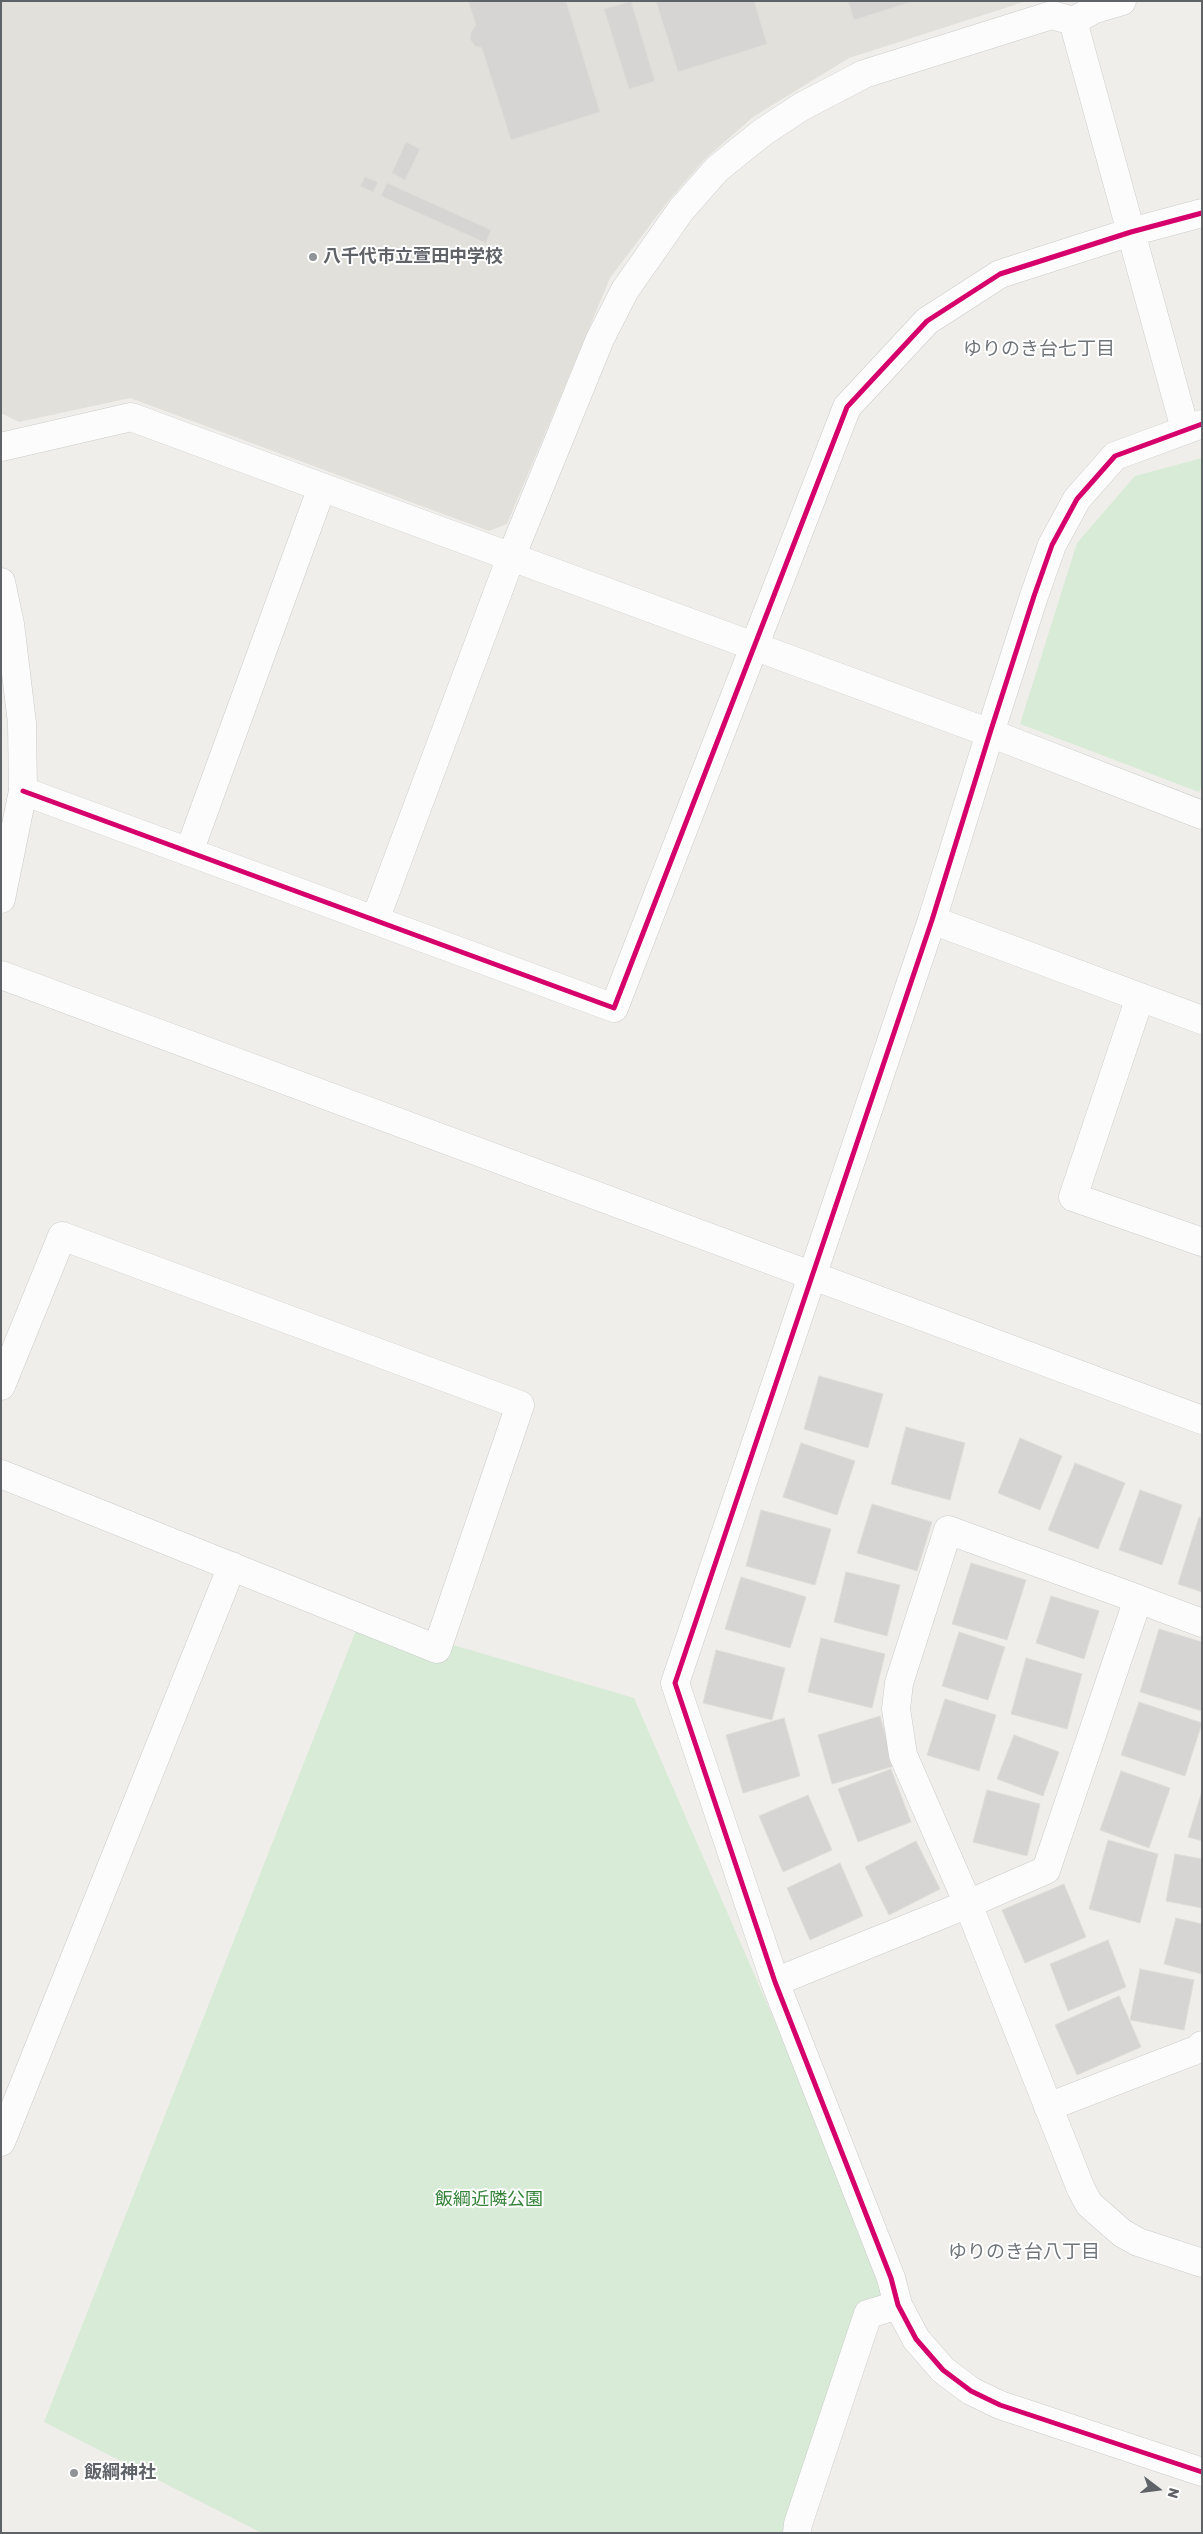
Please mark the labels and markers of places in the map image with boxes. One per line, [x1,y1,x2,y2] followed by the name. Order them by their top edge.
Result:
[323,246,503,268] place label: 八千代市立萱田中学校
[307,251,319,263] marker: 八千代市立萱田中学校
[84,2462,156,2484] place label: 飯綱神社
[68,2467,80,2479] marker: 飯綱神社

